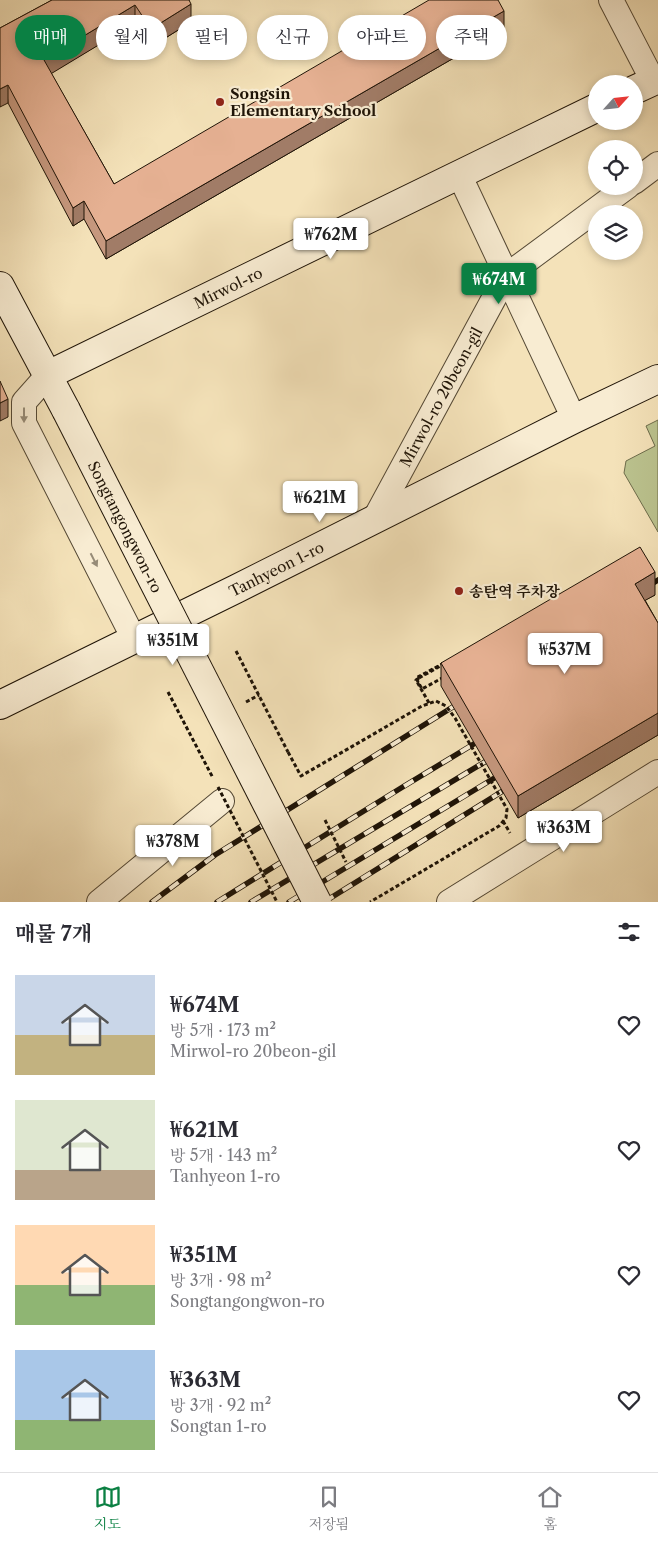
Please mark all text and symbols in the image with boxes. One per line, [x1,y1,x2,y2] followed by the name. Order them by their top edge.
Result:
[15,15,86,60] chip: 매매
[96,15,167,60] chip: 월세
[177,15,247,60] chip: 필터
[257,15,328,60] chip: 신규
[338,15,426,60] chip: 아파트
[436,15,507,60] chip: 주택
[588,75,642,130] north arrow
[588,75,643,260] map controls
[230,84,376,120] place label: Songsin Elementary School
[214,96,226,108] marker: Songsin Elementary School
[588,140,643,195] button: locate
[588,205,643,260] button: layers
[296,218,366,260] pin: ₩762M
[304,224,358,244] text: ₩762M
[464,262,534,305] pin: ₩674M
[190,263,265,312] street label: Mirwol-ro
[472,269,526,289] text: ₩674M
[395,323,486,470] street label: Mirwol-ro 20beon-gil
[20,407,28,423] one-way arrow
[84,458,167,596] street label: Songtangongwon-ro
[285,480,355,523] pin: ₩621M
[294,487,346,507] text: ₩621M
[226,537,327,601] street label: Tanhyeon 1-ro
[90,553,98,568] one-way arrow
[469,582,560,601] place label: 송탄역 주차장
[453,585,465,597] marker: 송탄역 주차장
[138,624,208,666] pin: ₩351M
[147,630,199,650] text: ₩351M
[530,632,600,675] pin: ₩537M
[539,639,591,659] text: ₩537M
[529,810,599,853] pin: ₩363M
[537,817,591,837] text: ₩363M
[138,824,208,867] pin: ₩378M
[146,831,200,851] text: ₩378M
[615,918,643,946] icon: filters
[15,921,92,946] text: 매물 7개
[170,992,240,1017] text: ₩674M
[55,995,115,1055] icon: home
[615,1011,643,1039] icon: heart
[170,1020,276,1040] text: 방 5개 · 173 m²
[170,1041,336,1061] text: Mirwol-ro 20beon-gil
[170,1117,239,1142] text: ₩621M
[55,1120,115,1180] icon: home
[615,1136,643,1164] icon: heart
[170,1145,277,1165] text: 방 5개 · 143 m²
[170,1166,280,1186] text: Tanhyeon 1-ro
[170,1242,238,1267] text: ₩351M
[55,1245,115,1305] icon: home
[615,1261,643,1289] icon: heart
[170,1270,272,1290] text: 방 3개 · 98 m²
[170,1291,325,1311] text: Songtangongwon-ro
[170,1367,241,1392] text: ₩363M
[55,1370,115,1430] icon: home
[615,1386,643,1414] icon: heart
[170,1395,271,1415] text: 방 3개 · 92 m²
[170,1416,267,1436] text: Songtan 1-ro
[94,1483,122,1533] tab: 지도
[309,1483,349,1533] tab: 저장됨
[536,1483,564,1533] tab: 홈

